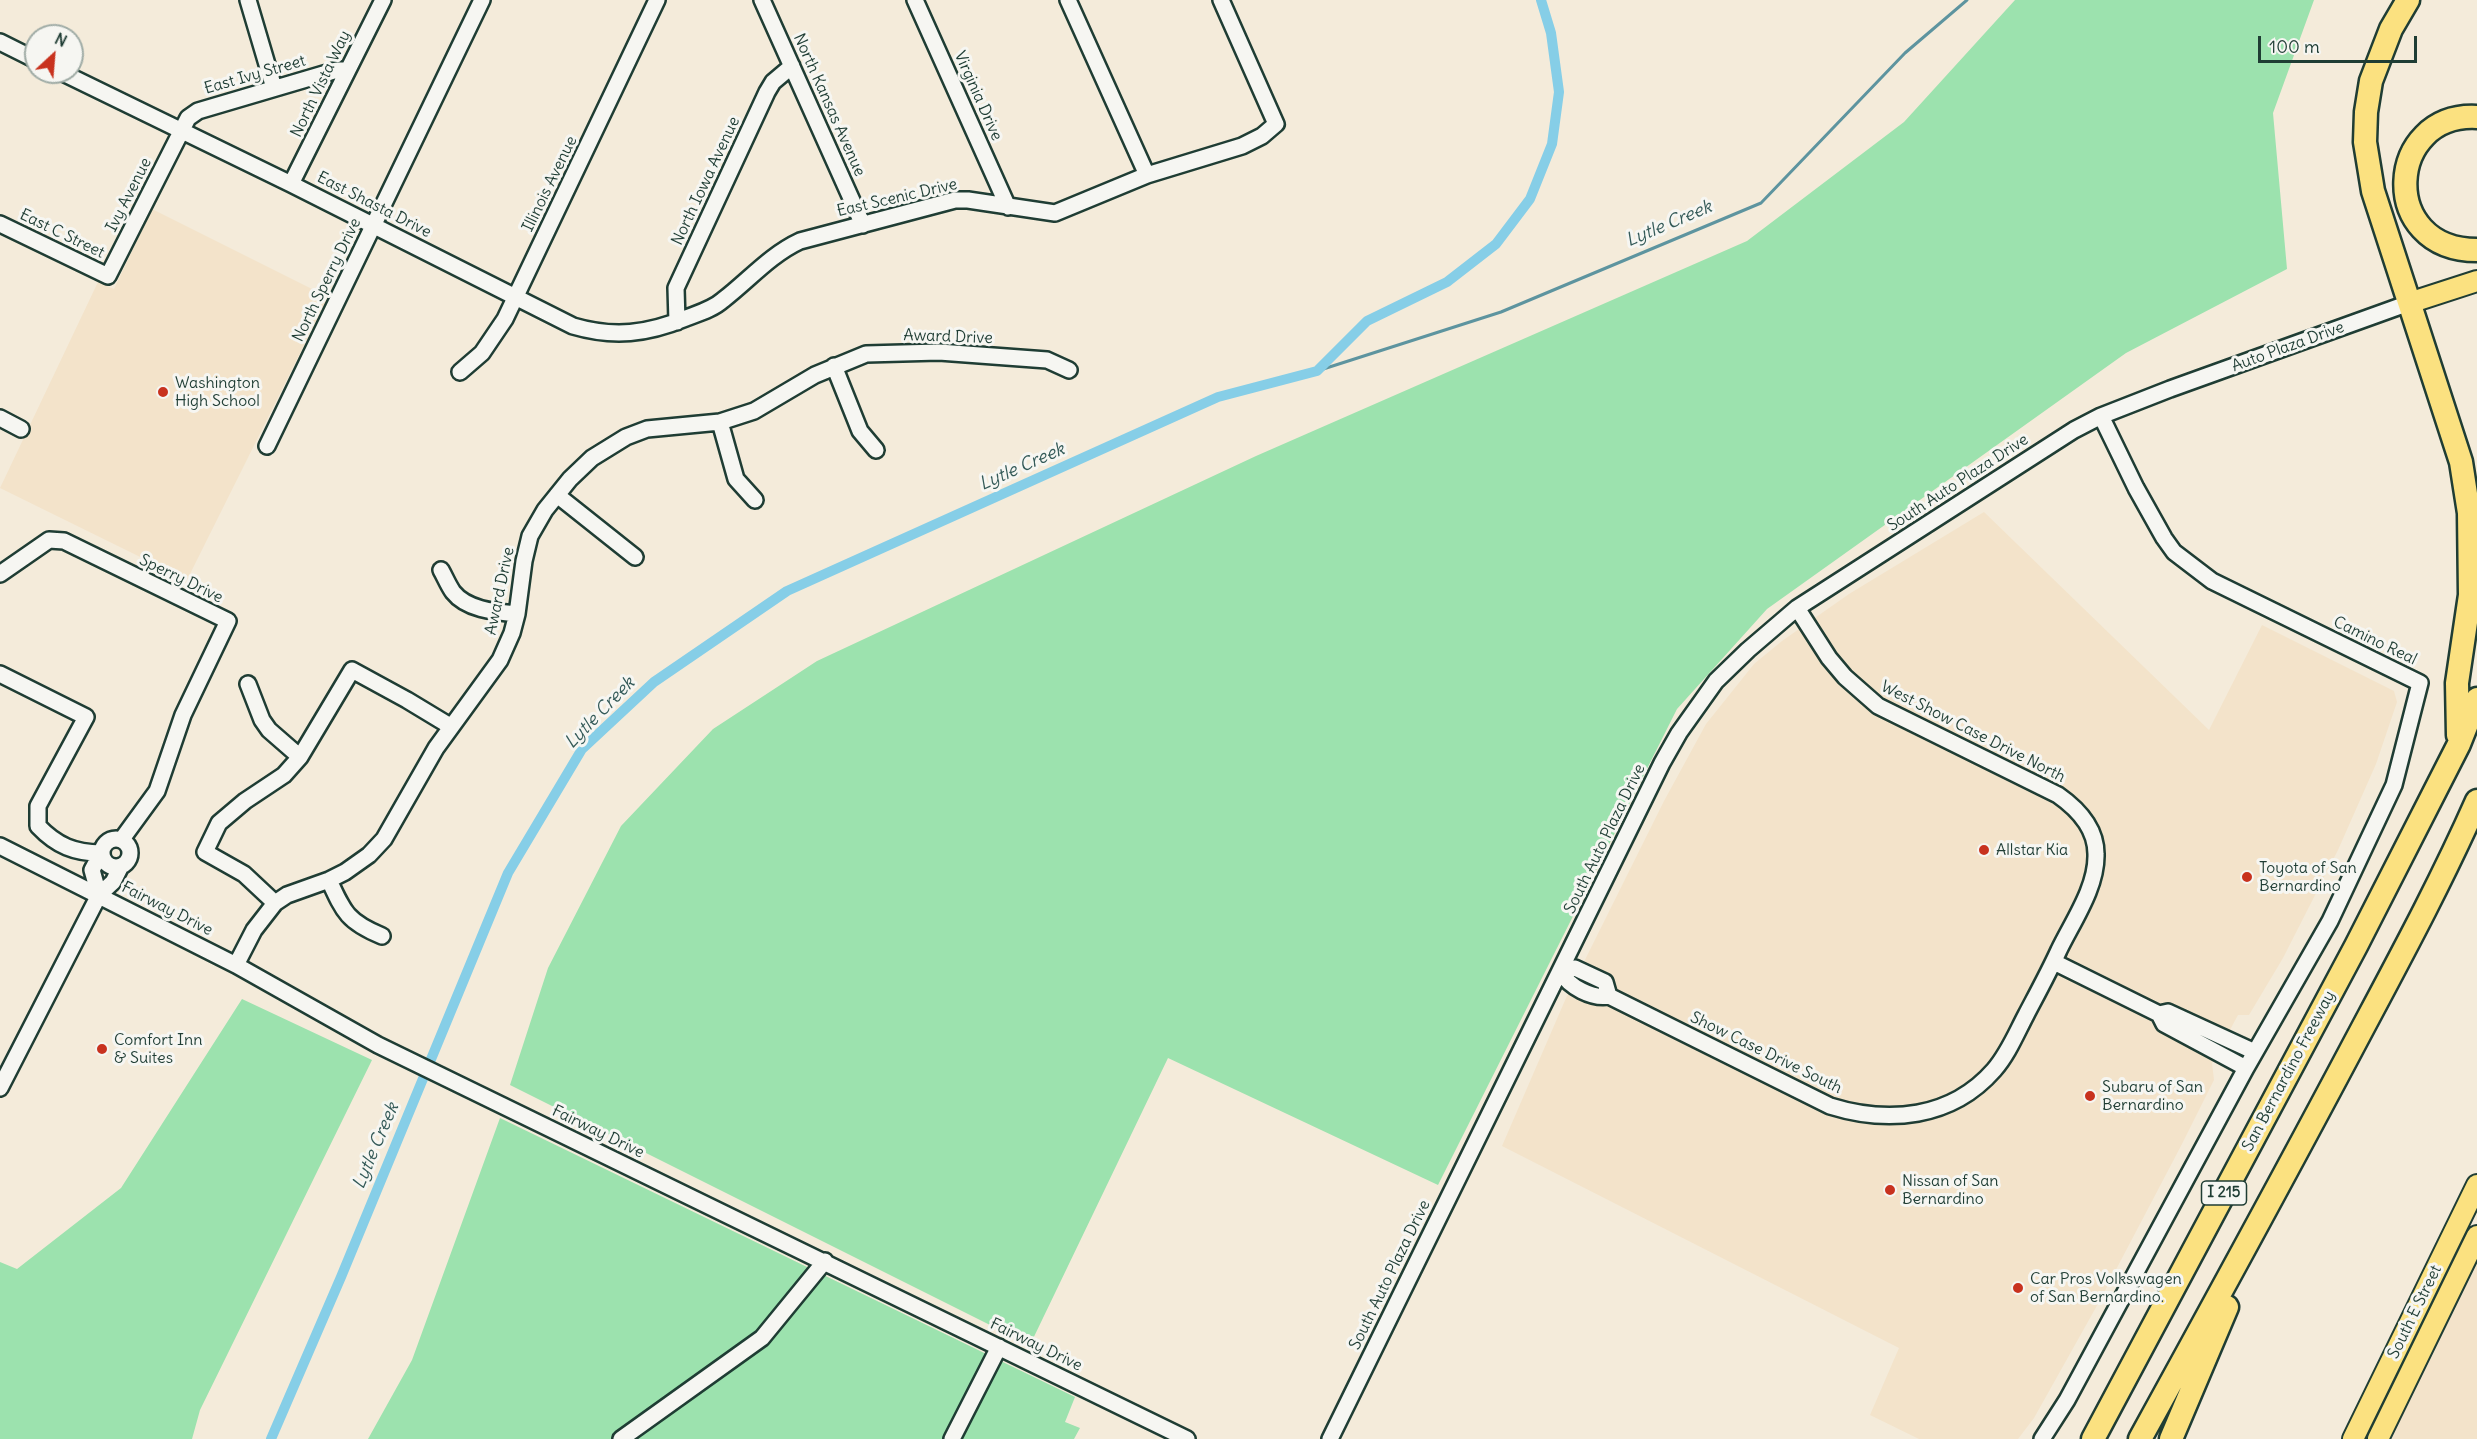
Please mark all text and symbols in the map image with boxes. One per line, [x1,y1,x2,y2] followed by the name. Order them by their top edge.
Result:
[24,24,84,84] north arrow
[2261,24,2420,62] scale bar
[52,28,70,51] text: N
[287,28,355,140] street label: North Vista Way
[789,31,869,179] street label: North Kansas Avenue
[2269,35,2320,58] text: 100 m
[950,48,1006,144] street label: Virginia Drive
[202,51,308,99] street label: East Ivy Street
[668,114,744,248] street label: North Iowa Avenue
[519,133,581,235] street label: Illinois Avenue
[102,155,156,235] street label: Ivy Avenue
[314,168,434,242] street label: East Shasta Drive
[835,175,959,221] street label: East Scenic Drive
[1623,196,1715,252] water label: Lytle Creek
[17,205,107,263] street label: East C Street
[289,215,365,345] street label: North Sperry Drive
[2229,318,2347,376] street label: Auto Plaza Drive
[903,326,993,348] street label: Award Drive
[175,373,260,411] place label: Washington High School
[156,385,170,399] marker: Washington High School
[1884,430,2032,536] street label: South Auto Plaza Drive
[976,439,1068,495] water label: Lytle Creek
[481,545,519,637] street label: Award Drive
[136,551,226,607] street label: Sperry Drive
[2330,613,2420,669] street label: Camino Real
[561,673,639,753] water label: Lytle Creek
[1878,677,2068,787] street label: West Show Case Drive North
[1560,761,1650,917] street label: South Auto Plaza Drive
[1996,840,2068,860] place label: Allstar Kia
[1977,843,1991,857] marker: Allstar Kia
[2259,858,2357,896] place label: Toyota of San Bernardino
[2240,870,2254,884] marker: Toyota of San Bernardino
[118,878,216,940] street label: Fairway Drive
[2239,987,2339,1155] street label: San Bernardino Freeway
[1687,1008,1845,1098] street label: Show Case Drive South
[114,1030,202,1068] place label: Comfort Inn & Suites
[95,1042,109,1056] marker: Comfort Inn & Suites
[2102,1077,2203,1115] place label: Subaru of San Bernardino
[2083,1089,2097,1103] marker: Subaru of San Bernardino
[348,1100,404,1192] water label: Lytle Creek
[549,1101,647,1163] street label: Fairway Drive
[1902,1171,1999,1209] place label: Nissan of San Bernardino
[2202,1181,2246,1205] road number: I 215
[1883,1183,1897,1197] marker: Nissan of San Bernardino
[1345,1197,1435,1353] street label: South Auto Plaza Drive
[2384,1262,2446,1362] street label: South E Street
[2030,1269,2182,1307] place label: Car Pros Volkswagen of San Bernardino.
[2011,1281,2025,1295] marker: Car Pros Volkswagen of San Bernardino.
[987,1314,1085,1376] street label: Fairway Drive

